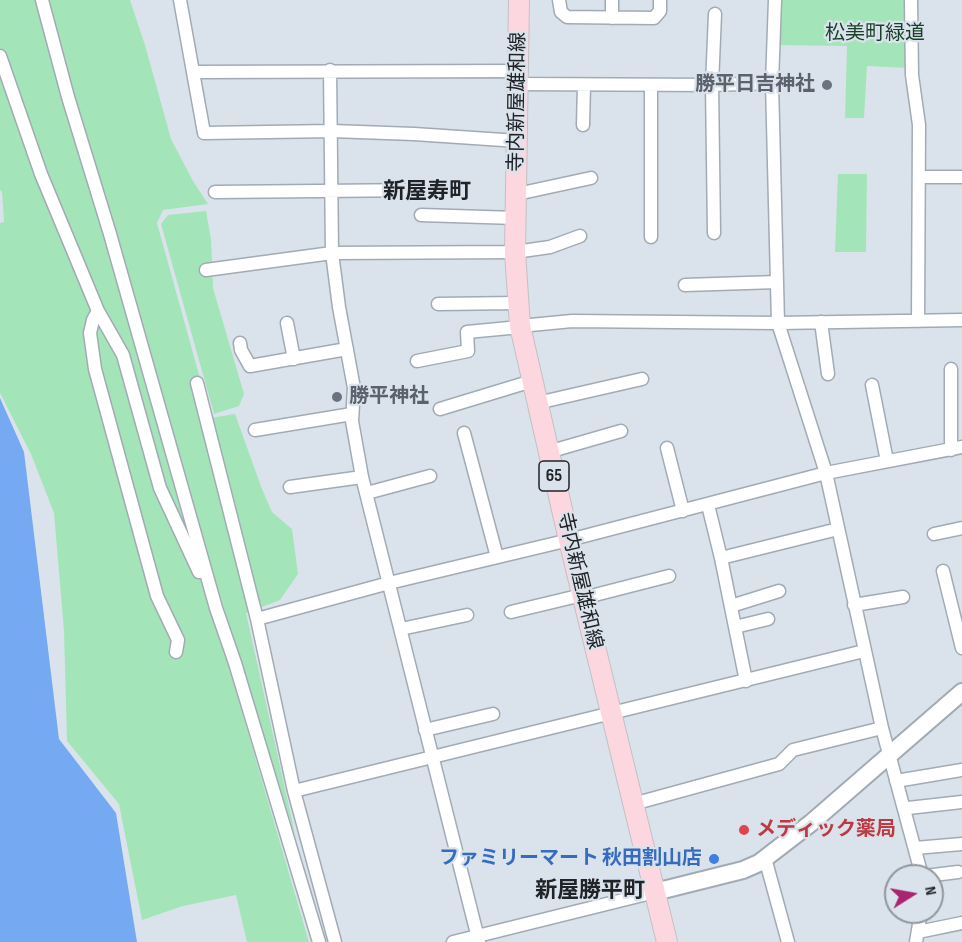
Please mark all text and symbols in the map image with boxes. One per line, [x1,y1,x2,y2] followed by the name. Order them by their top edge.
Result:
[825,22,925,46] park label: 松美町緑道
[505,32,531,172] street label: 寺内新屋雄和線
[695,73,815,97] place label: 勝平日吉神社
[820,78,834,92] marker: 勝平日吉神社
[383,179,471,205] district label: 新屋寿町
[349,385,429,409] place label: 勝平神社
[330,390,344,404] marker: 勝平神社
[539,461,569,491] road number: 65
[552,510,606,652] street label: 寺内新屋雄和線
[756,818,896,842] place label: メディック薬局
[737,823,751,837] marker: メディック薬局
[439,847,702,871] place label: ファミリーマート 秋田割山店
[707,852,721,866] marker: ファミリーマート 秋田割山店
[884,864,944,924] north arrow
[535,878,645,904] district label: 新屋勝平町
[920,885,940,897] text: N

